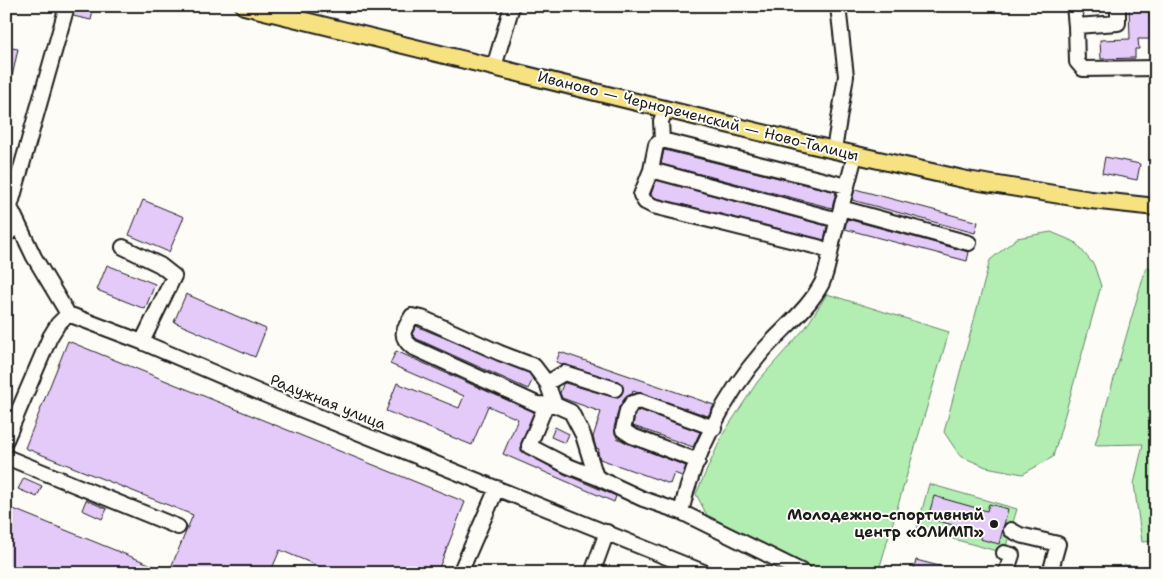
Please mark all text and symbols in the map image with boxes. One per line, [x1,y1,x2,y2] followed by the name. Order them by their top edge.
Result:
[535,66,861,166] street label: Иваново — Чернореченский — Ново-Талицы
[267,370,390,435] street label: Радужная улица
[787,505,985,542] place label: Молодежно-спортивный центр «ОЛИМП»
[988,518,1000,530] marker: Молодежно-спортивный центр «ОЛИМП»

